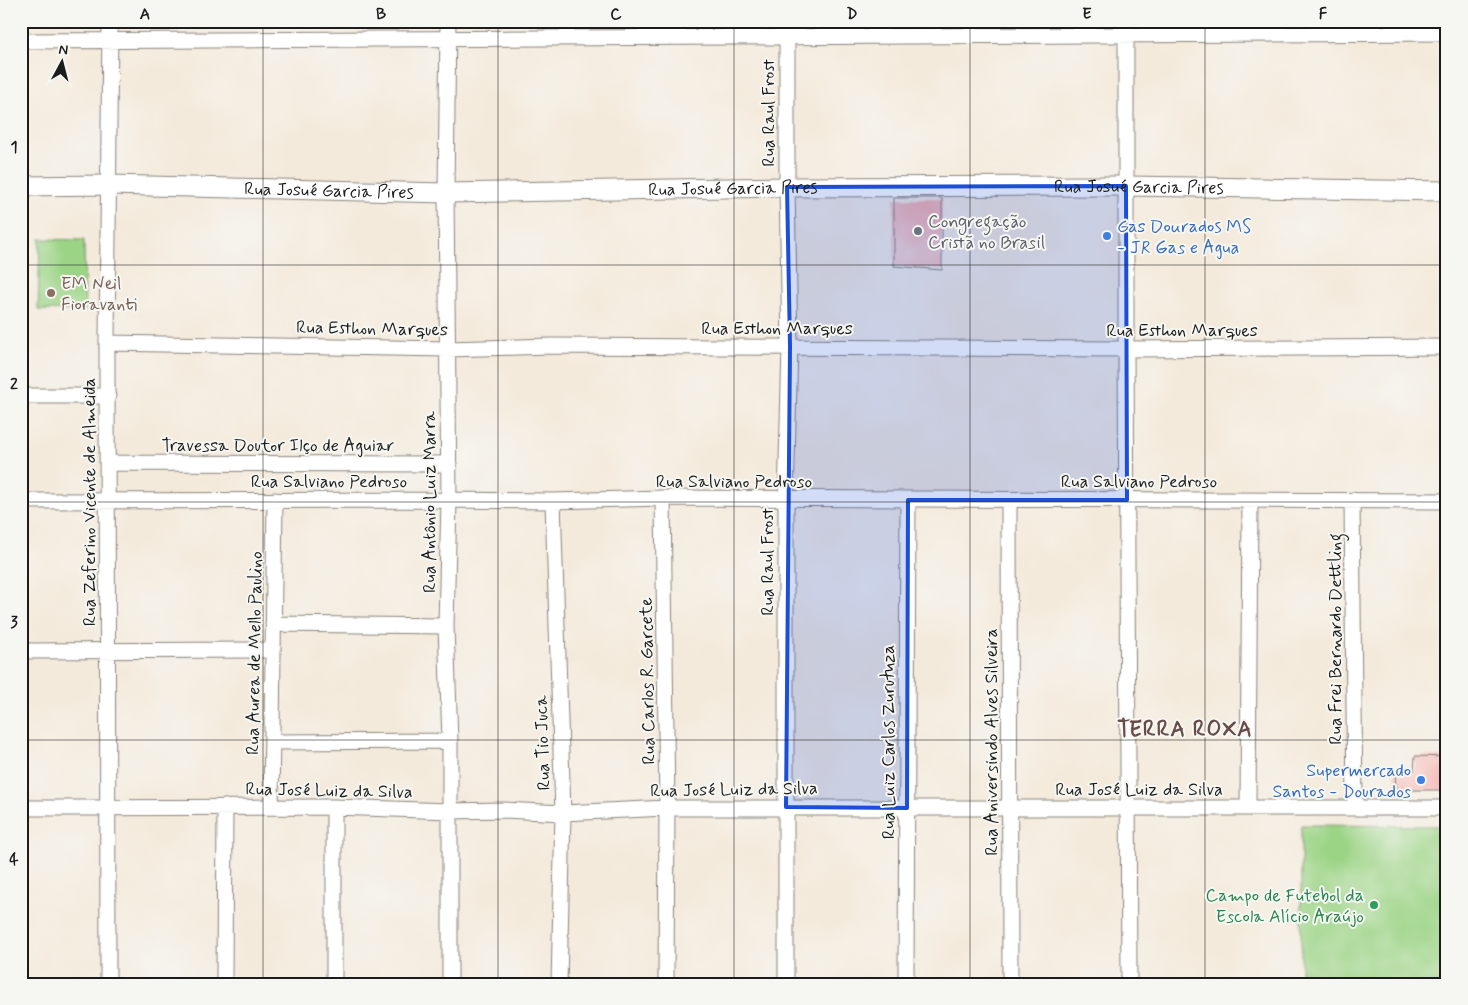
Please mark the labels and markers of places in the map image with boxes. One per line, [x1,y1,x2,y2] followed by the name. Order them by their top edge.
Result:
[928,210,1045,255] place label: Congregação Cristã no Brasil
[1117,215,1251,260] place label: Gas Dourados MS - JR Gas e Agua
[912,225,924,237] marker: Congregação Cristã no Brasil
[1101,230,1113,242] marker: Gas Dourados MS - JR Gas e Agua
[61,272,137,317] place label: EM Neil Fioravanti
[45,287,57,299] marker: EM Neil Fioravanti
[1272,759,1411,804] place label: Supermercado Santos - Dourados
[1415,774,1427,786] marker: Supermercado Santos - Dourados
[1205,884,1364,929] place label: Campo de Futebol da Escola Alício Araújo
[1368,899,1380,911] marker: Campo de Futebol da Escola Alício Araújo

